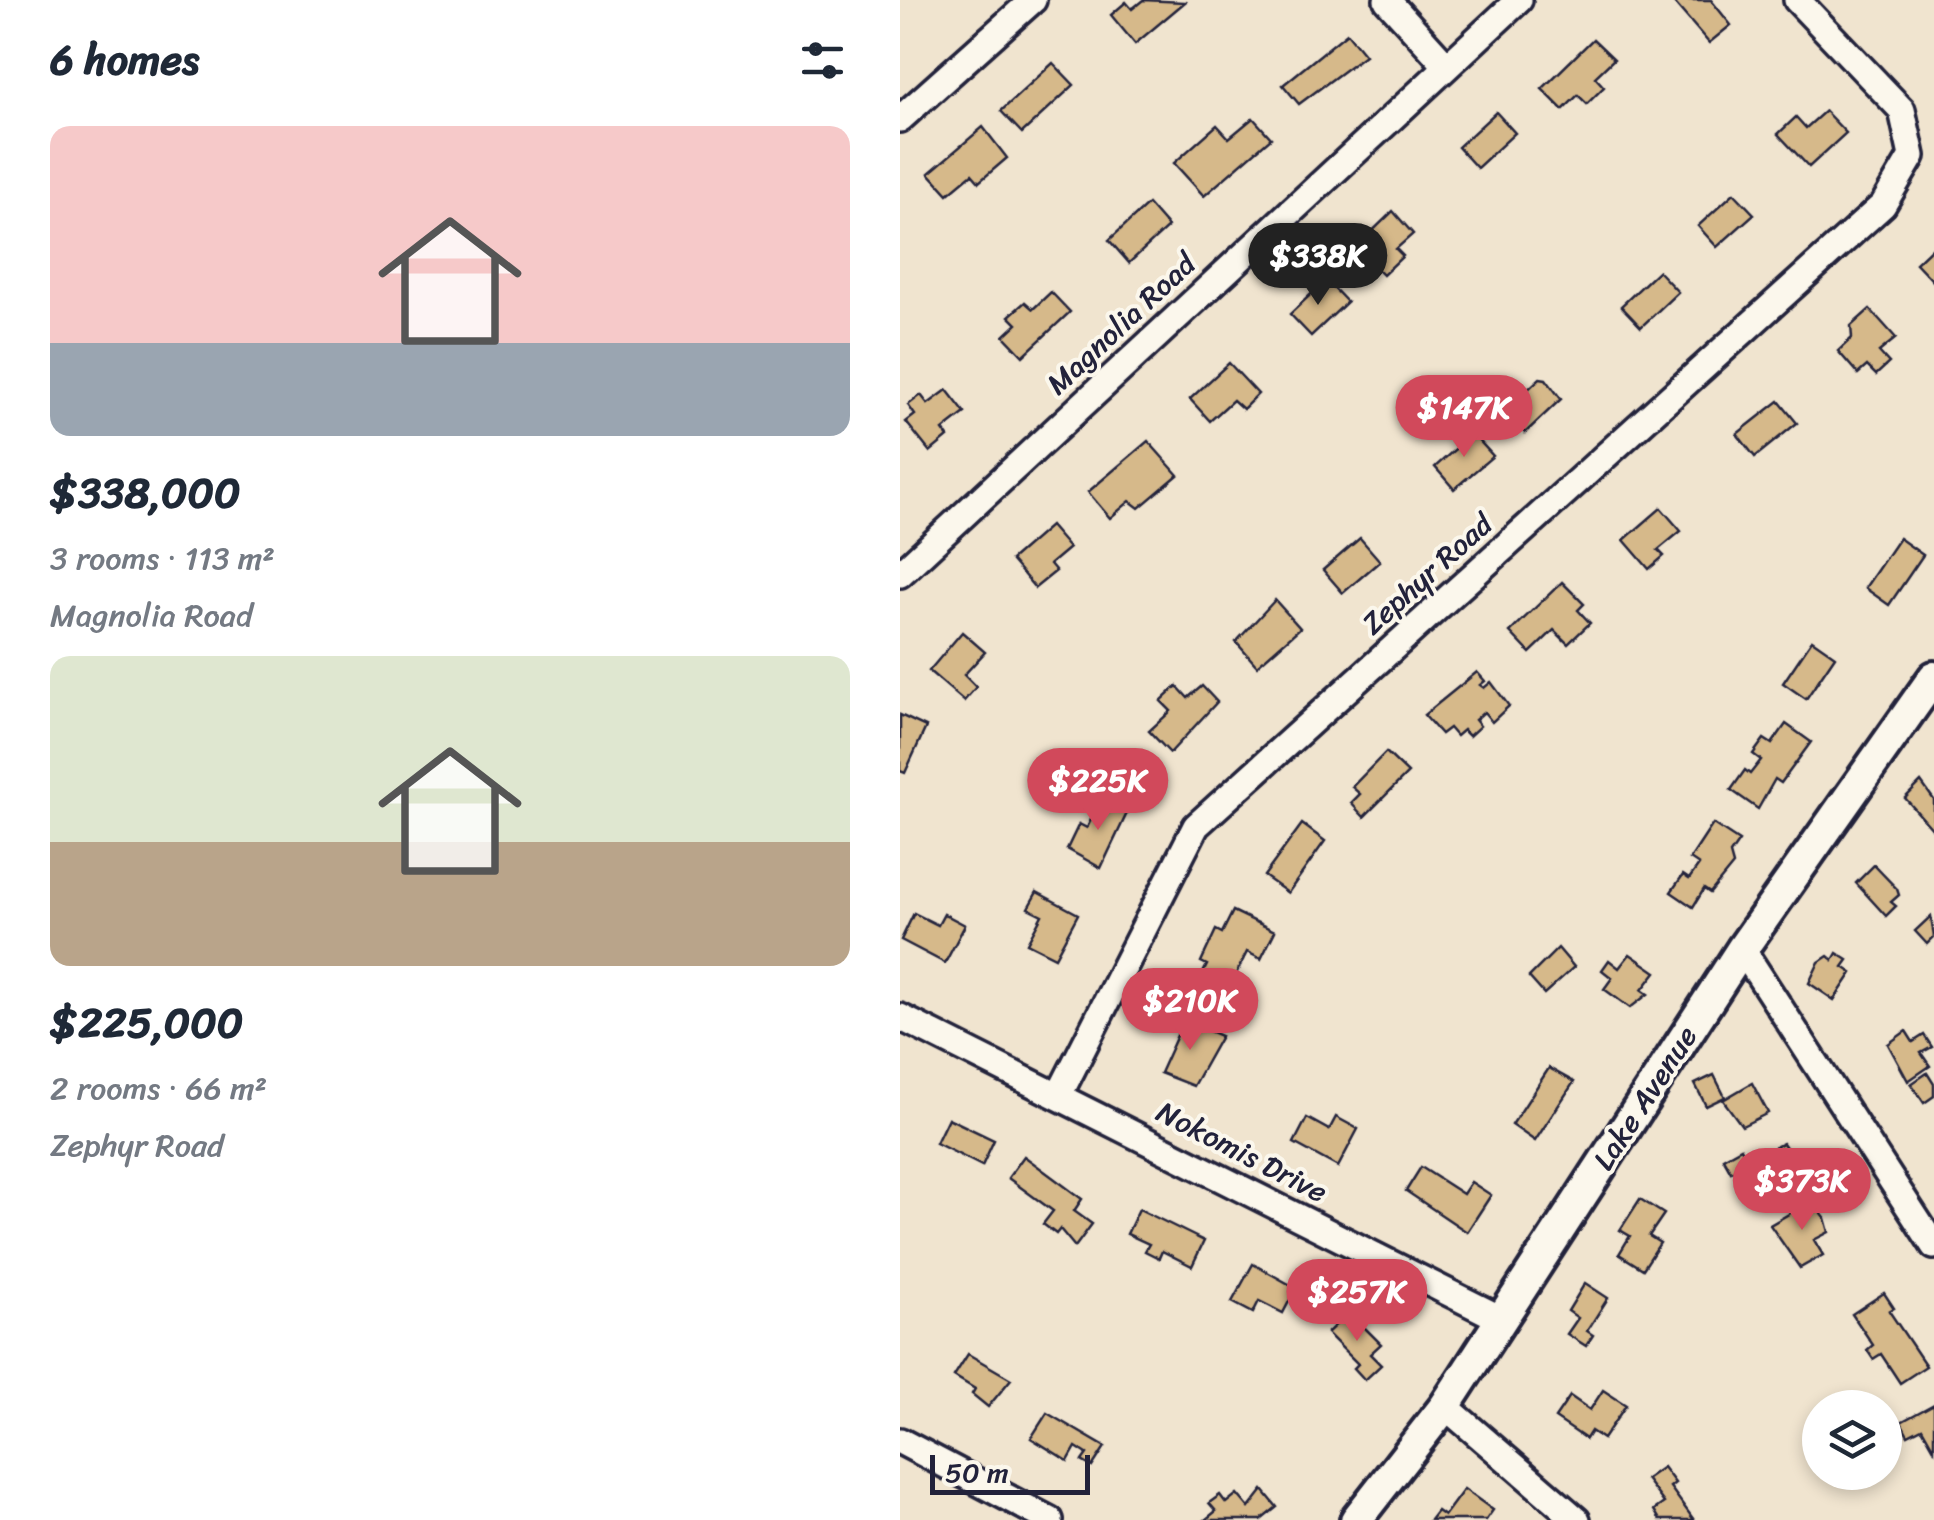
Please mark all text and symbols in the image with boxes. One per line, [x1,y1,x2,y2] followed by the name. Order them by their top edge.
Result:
[50,23,199,97] text: 6 homes
[795,33,850,88] icon: filters
[360,191,540,371] icon: home
[1248,223,1388,308] pin: $338K
[1270,227,1366,284] text: $338K
[1033,238,1211,409] street label: Magnolia Road
[1394,375,1534,460] pin: $147K
[1418,379,1511,436] text: $147K
[50,456,241,530] text: $338,000
[1348,498,1507,649] street label: Zephyr Road
[50,530,275,587] text: 3 rooms · 113 m²
[50,587,253,644] text: Magnolia Road
[360,721,540,901] icon: home
[1028,748,1168,833] pin: $225K
[1049,752,1147,809] text: $225K
[1120,968,1260,1053] pin: $210K
[1143,972,1237,1029] text: $210K
[50,986,243,1060] text: $225,000
[1578,1015,1712,1181] street label: Lake Avenue
[50,1060,267,1117] text: 2 rooms · 66 m²
[1147,1086,1337,1218] street label: Nokomis Drive
[50,1117,224,1174] text: Zephyr Road
[1732,1148,1872,1233] pin: $373K
[1755,1152,1849,1209] text: $373K
[1287,1259,1427,1344] pin: $257K
[1308,1263,1406,1320] text: $257K
[1802,1390,1902,1490] map controls
[1802,1390,1902,1490] button: layers
[945,1448,1009,1497] text: 50 m
[930,1450,1090,1494] scale bar

